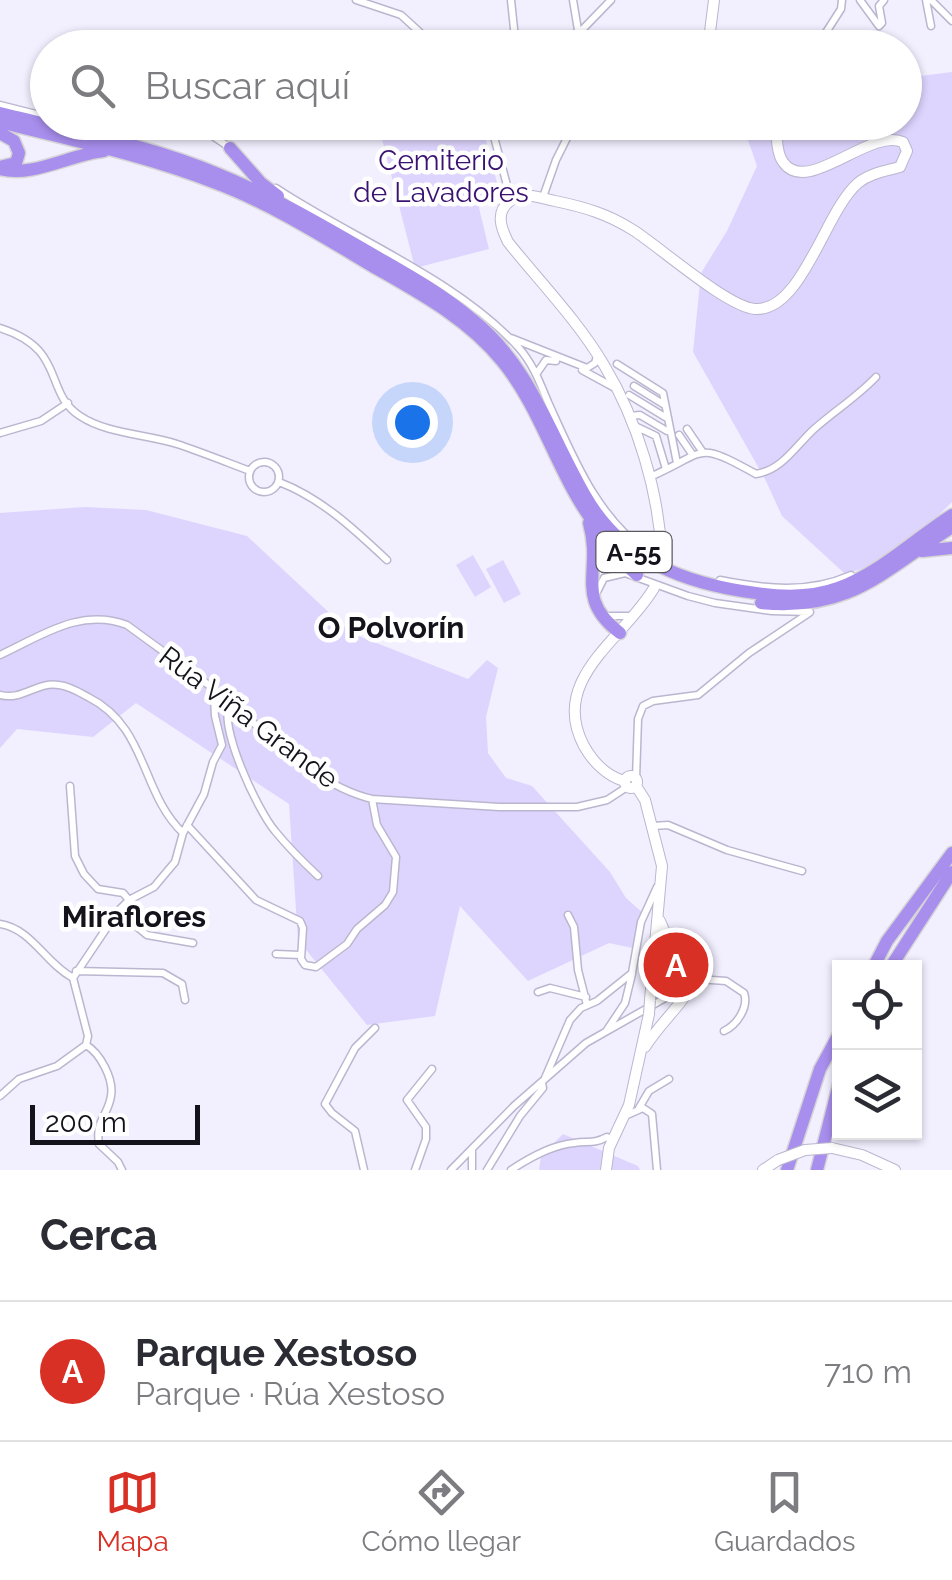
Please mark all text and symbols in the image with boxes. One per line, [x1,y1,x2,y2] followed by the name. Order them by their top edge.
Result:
[30,30,922,140] search box
[65,58,120,113] icon: search
[145,63,350,108] text: Buscar aquí
[353,144,529,209] park label: Cemiterio de Lavadores
[387,397,438,448] your location
[596,532,672,572] road number: A-55
[318,610,464,645] district label: O Polvorín
[153,639,345,795] street label: Rúa Viña Grande
[62,899,206,934] district label: Miraflores
[644,928,708,1002] pin: A
[832,960,922,1140] map controls
[832,960,922,1050] button: locate
[832,1050,922,1140] button: layers
[30,1100,200,1144] scale bar
[45,1106,127,1139] text: 200 m
[40,1211,158,1260] text: Cerca
[135,1330,417,1375] text: Parque Xestoso
[62,1353,83,1390] text: A
[824,1353,912,1390] text: 710 m
[135,1375,445,1412] text: Parque · Rúa Xestoso
[96,1465,169,1558] tab: Mapa
[362,1465,521,1558] tab: Cómo llegar
[714,1465,856,1558] tab: Guardados

